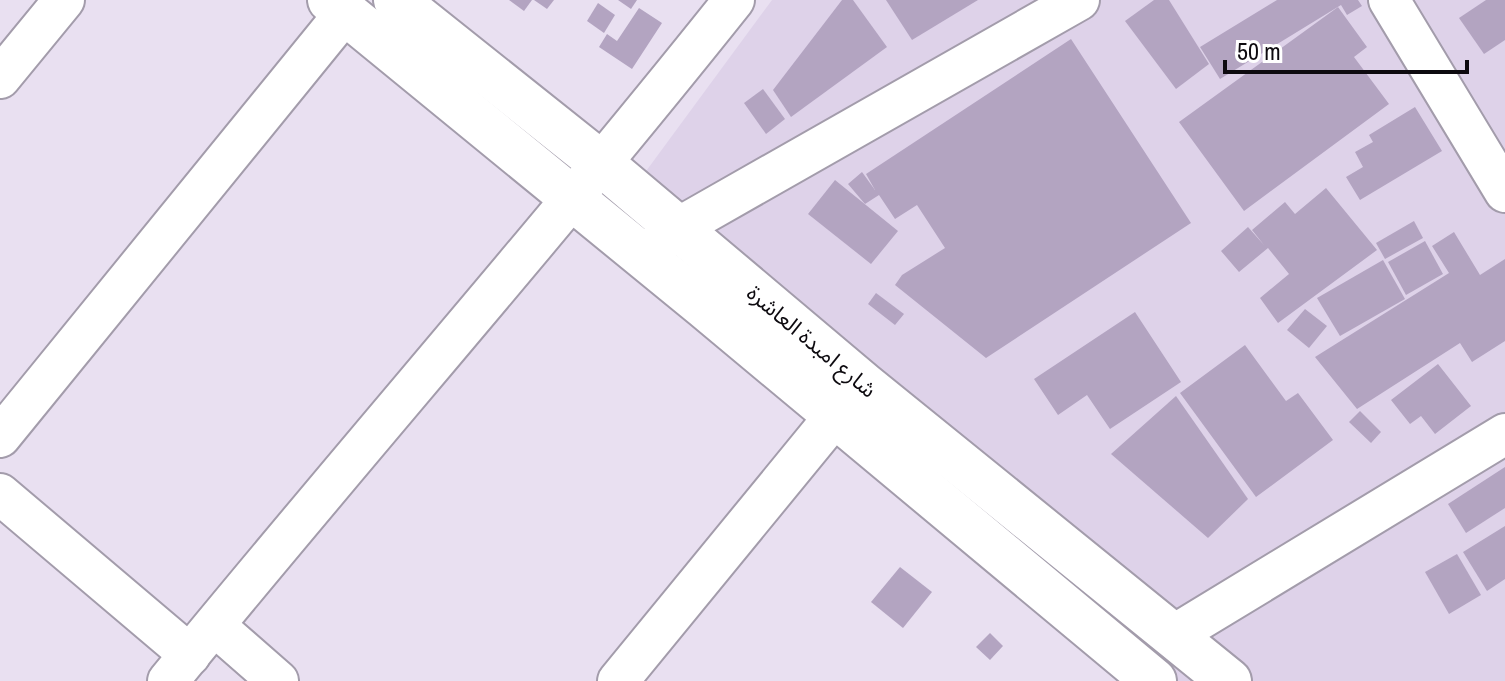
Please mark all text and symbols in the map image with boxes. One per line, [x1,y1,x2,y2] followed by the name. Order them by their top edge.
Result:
[1225,24,1467,74] scale bar
[1237,35,1281,67] text: 50 m
[740,278,883,406] street label: شارع امبدة العاشرة

